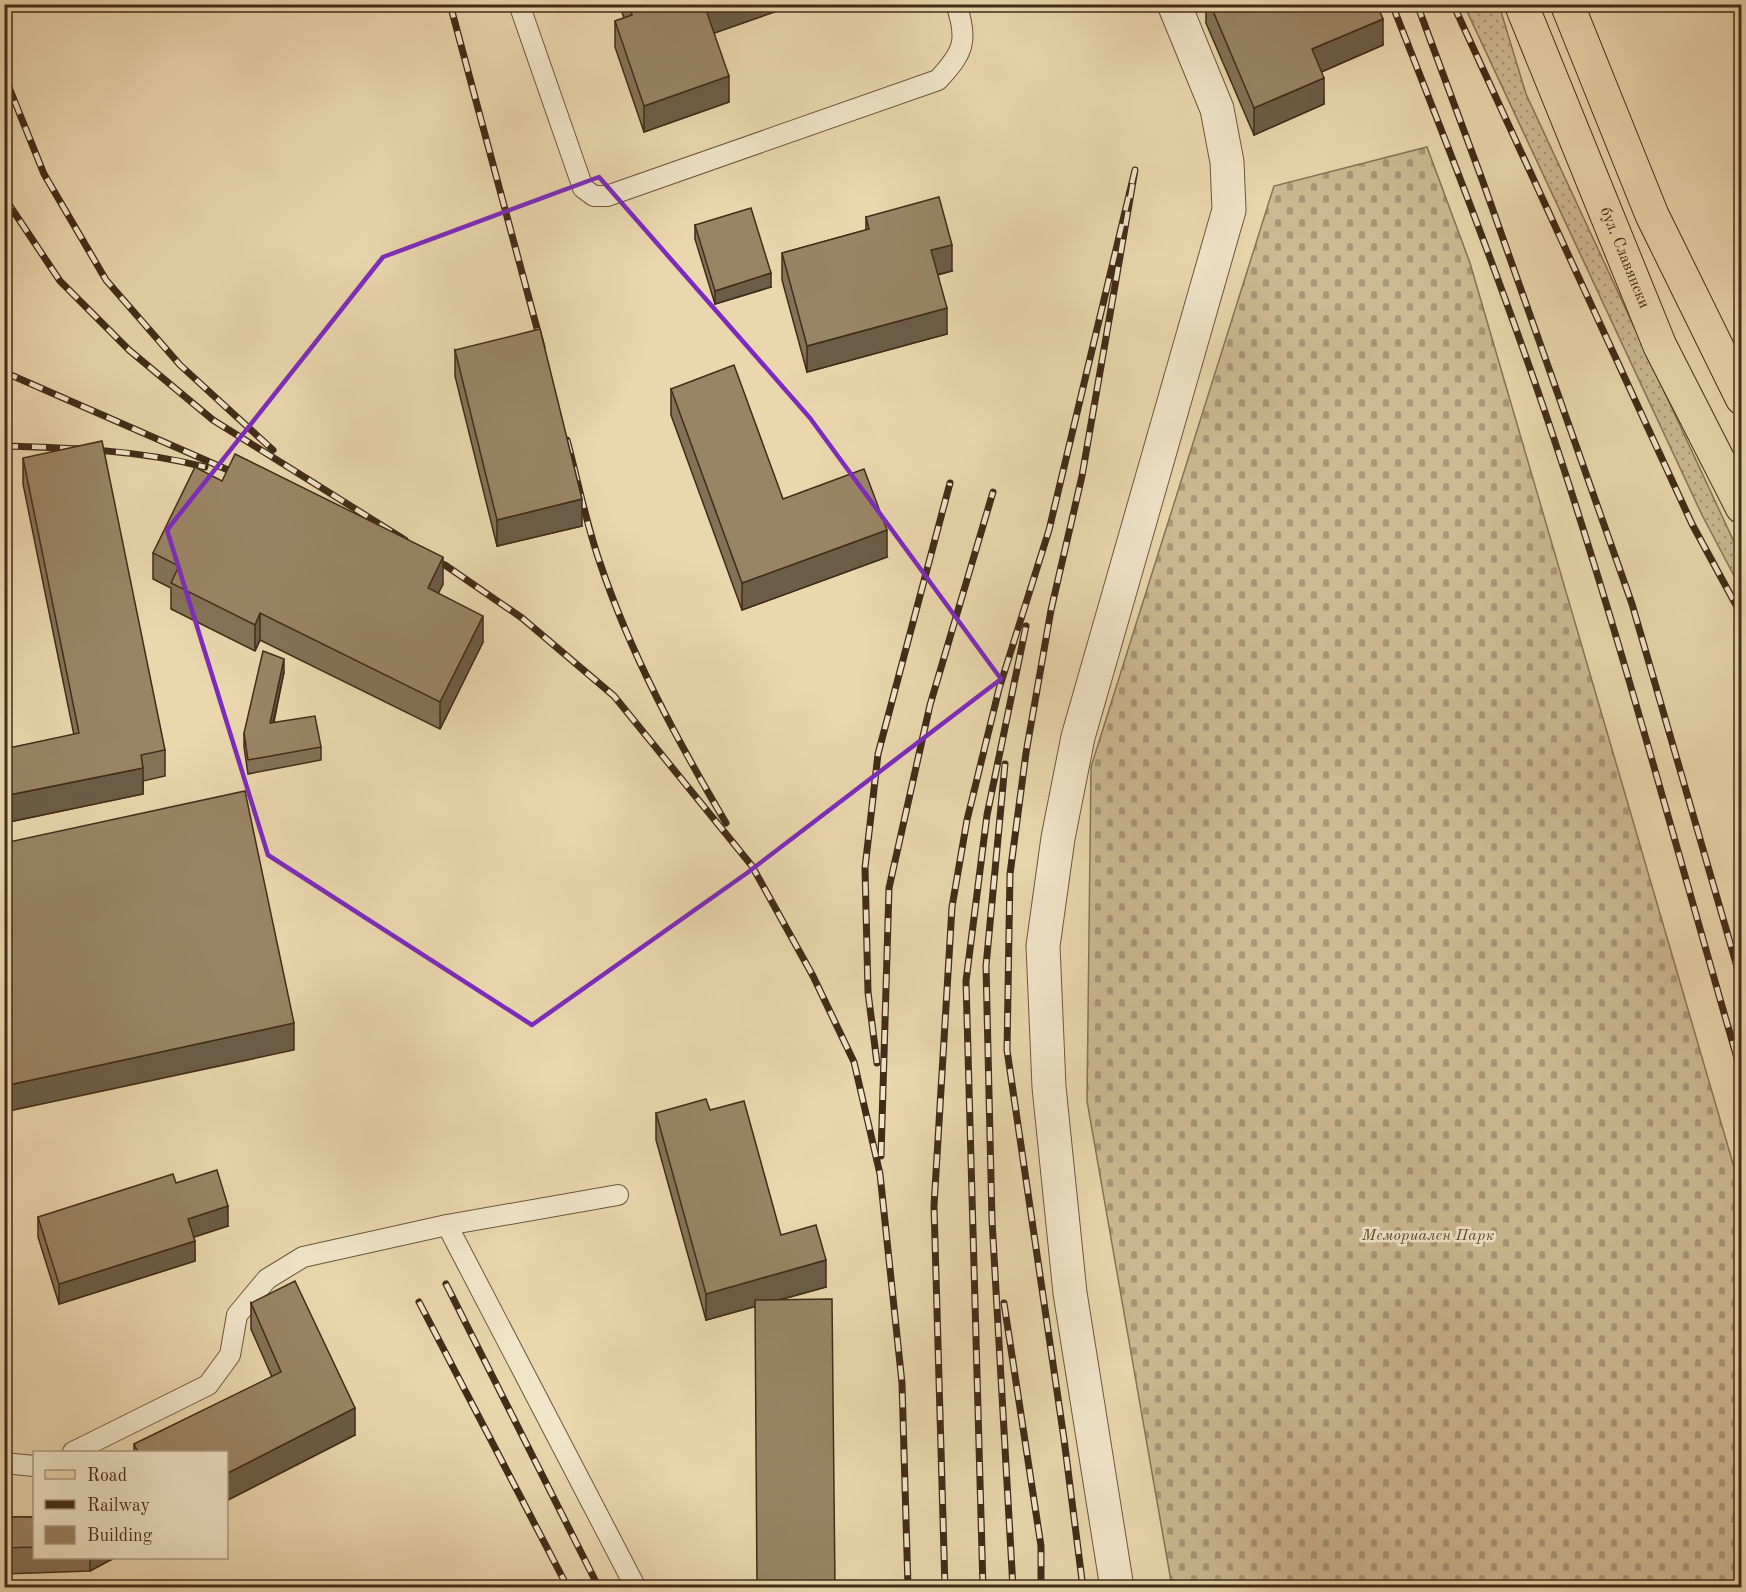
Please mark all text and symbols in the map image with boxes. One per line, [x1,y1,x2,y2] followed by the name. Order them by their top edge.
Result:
[1596,205,1652,311] street label: бул. Славянски
[1361,1228,1494,1244] park label: Мемориален Парк
[33,1451,228,1559] legend
[87,1467,127,1485] text: Road
[87,1497,150,1515] text: Railway
[87,1527,153,1545] text: Building

